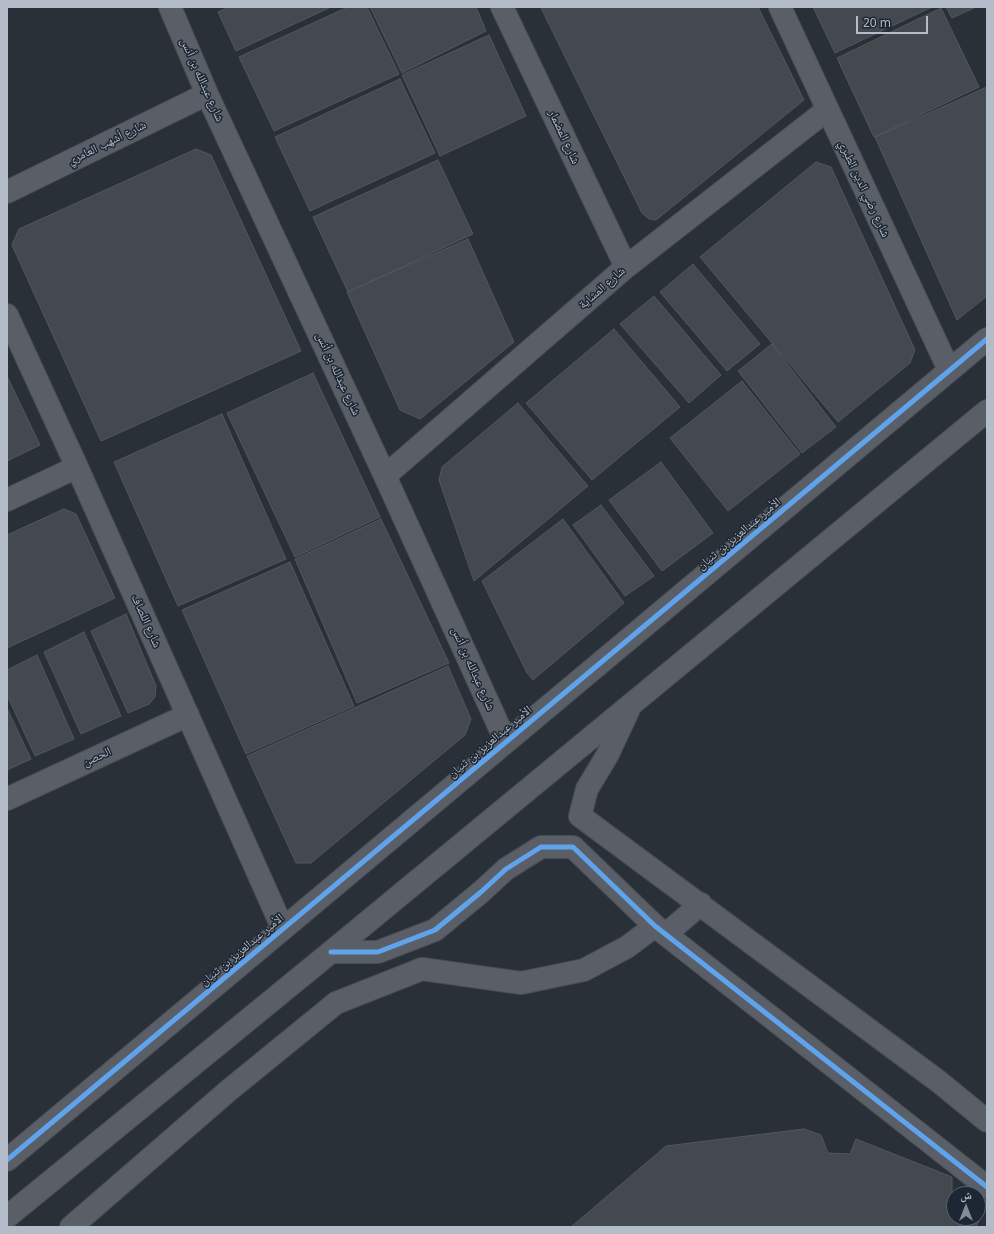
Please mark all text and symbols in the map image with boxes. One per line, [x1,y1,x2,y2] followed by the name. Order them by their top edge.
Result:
[858,8,930,34] scale bar
[863,14,891,31] text: 20 m
[177,36,227,124] street label: شارع عبدالله بن أنس
[545,108,583,166] street label: شارع المضمار
[66,118,148,168] street label: شارع أشهب العامري
[835,138,893,240] street label: شارع رضي الدين الطبري
[576,264,628,312] street label: شارع المشاية
[312,330,364,418] street label: شارع عبدالله بن أنس
[694,495,784,573] street label: الأمير عبدالعزيز بن ثنيان
[128,592,164,650] street label: شارع اللصاف
[448,625,498,713] street label: شارع عبدالله بن أنس
[445,703,535,781] street label: الأمير عبدالعزيز بن ثنيان
[80,744,114,770] street label: الحصن
[197,911,287,989] street label: الأمير عبدالعزيز بن ثنيان
[946,1186,986,1226] north arrow
[960,1187,972,1202] text: ش

